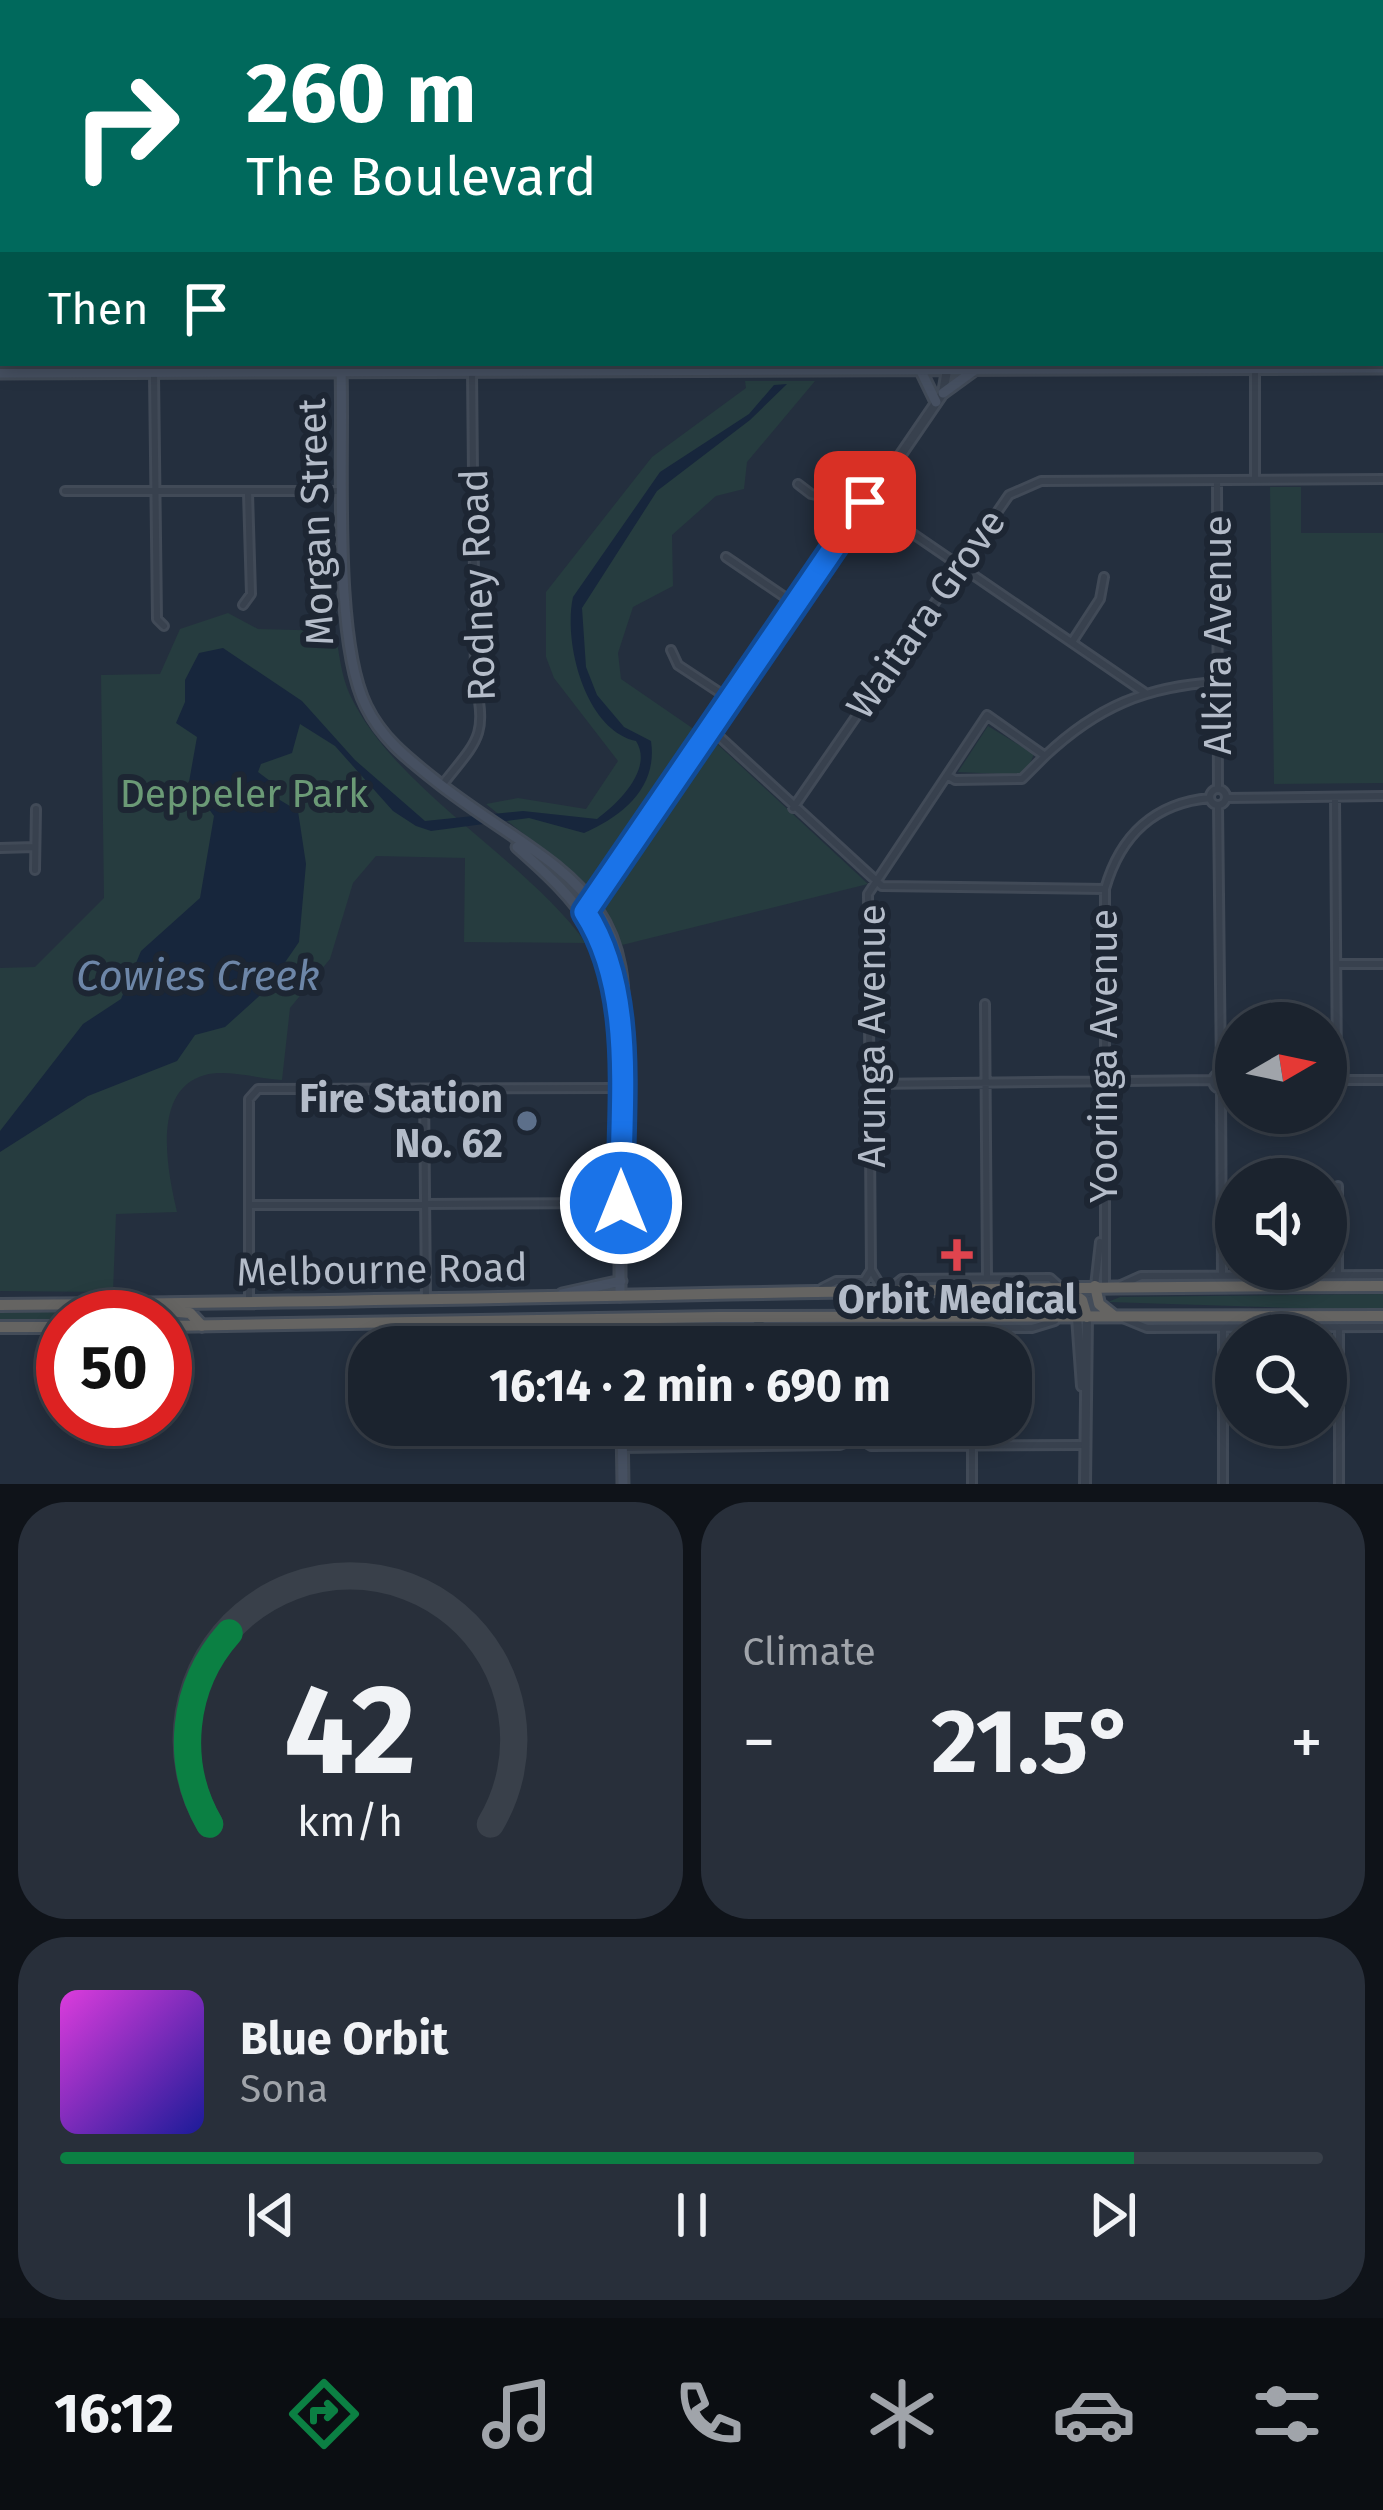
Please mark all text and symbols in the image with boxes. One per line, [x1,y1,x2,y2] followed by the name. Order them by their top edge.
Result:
[246,43,477,144] text: 260 m
[48,48,204,204] icon: right
[246,145,596,209] text: The Boulevard
[173,276,239,342] icon: arrive
[48,282,149,336] text: Then
[289,397,343,646] street label: Morgan Street
[814,451,916,553] pin
[451,468,505,702] street label: Rodney Road
[832,469,898,535] icon: arrive
[837,500,1015,728] street label: Waitara Grove
[1195,515,1241,755] street label: Alkira Avenue
[120,771,368,817] park label: Deppeler Park
[849,904,895,1168] street label: Arunga Avenue
[1081,909,1127,1203] street label: Yooringa Avenue
[76,951,320,1001] water label: Cowies Creek
[1215,1002,1347,1134] north arrow
[1215,1002,1347,1446] map controls
[299,1076,503,1167] place label: Fire Station No. 62
[514,1108,540,1134] marker: Fire Station No. 62
[558,1140,684,1266] position arrow
[1215,1158,1347,1290] button: sound
[941,1239,973,1271] marker: Orbit Medical
[236,1244,528,1296] street label: Melbourne Road
[838,1277,1077,1323] place label: Orbit Medical
[36,1290,192,1446] speed limit sign: 50
[1215,1314,1347,1446] button: search
[489,1359,891,1413] text: 16:14 · 2 min · 690 m
[743,1629,876,1675] text: Climate
[284,1656,417,1806] text: 42
[931,1688,1134,1796] text: 21.5°
[743,1703,776,1782] text: −
[1290,1703,1323,1782] text: +
[297,1795,403,1846] text: km/h
[240,2012,448,2066] text: Blue Orbit
[240,2066,328,2112] text: Sona
[238,2182,304,2248] icon: previous
[659,2182,725,2248] icon: pause
[1080,2182,1146,2248] icon: next
[282,2372,366,2456] icon: directions
[475,2372,559,2456] icon: music
[667,2372,751,2456] icon: phone
[860,2372,944,2456] icon: climate
[1052,2372,1136,2456] icon: car
[1245,2372,1329,2456] icon: filters
[54,2382,174,2446] text: 16:12

